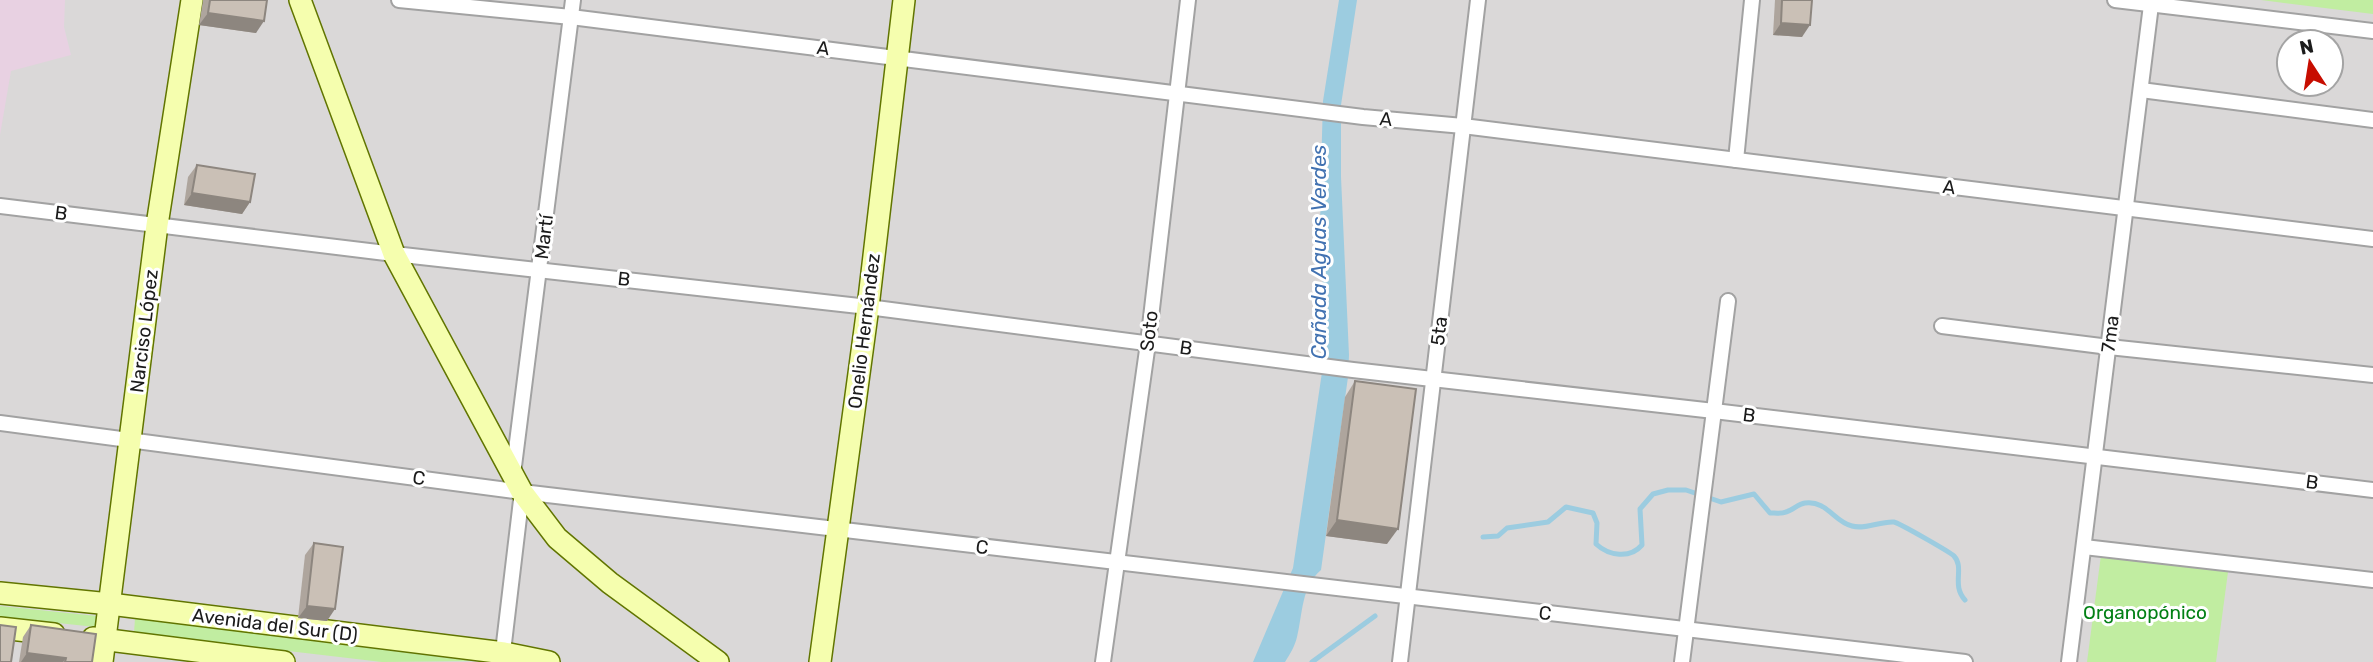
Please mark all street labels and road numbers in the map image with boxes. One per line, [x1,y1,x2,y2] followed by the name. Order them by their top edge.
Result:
[815,36,831,60] street label: A
[1379,107,1394,131] street label: A
[1941,175,1957,199] street label: A
[53,201,69,225] street label: B
[530,212,558,261] street label: Martí
[843,252,885,410] street label: Onelio Hernández
[616,267,632,291] street label: B
[125,268,163,394] street label: Narciso López
[1135,309,1163,353] street label: Soto
[2096,314,2124,354] street label: 7ma
[1426,315,1452,347] street label: 5ta
[1178,336,1194,360] street label: B
[1741,403,1757,427] street label: B
[411,466,427,490] street label: C
[2304,470,2320,494] street label: B
[974,535,990,559] street label: C
[1537,601,1553,625] street label: C
[191,603,359,647] street label: Avenida del Sur (D)

